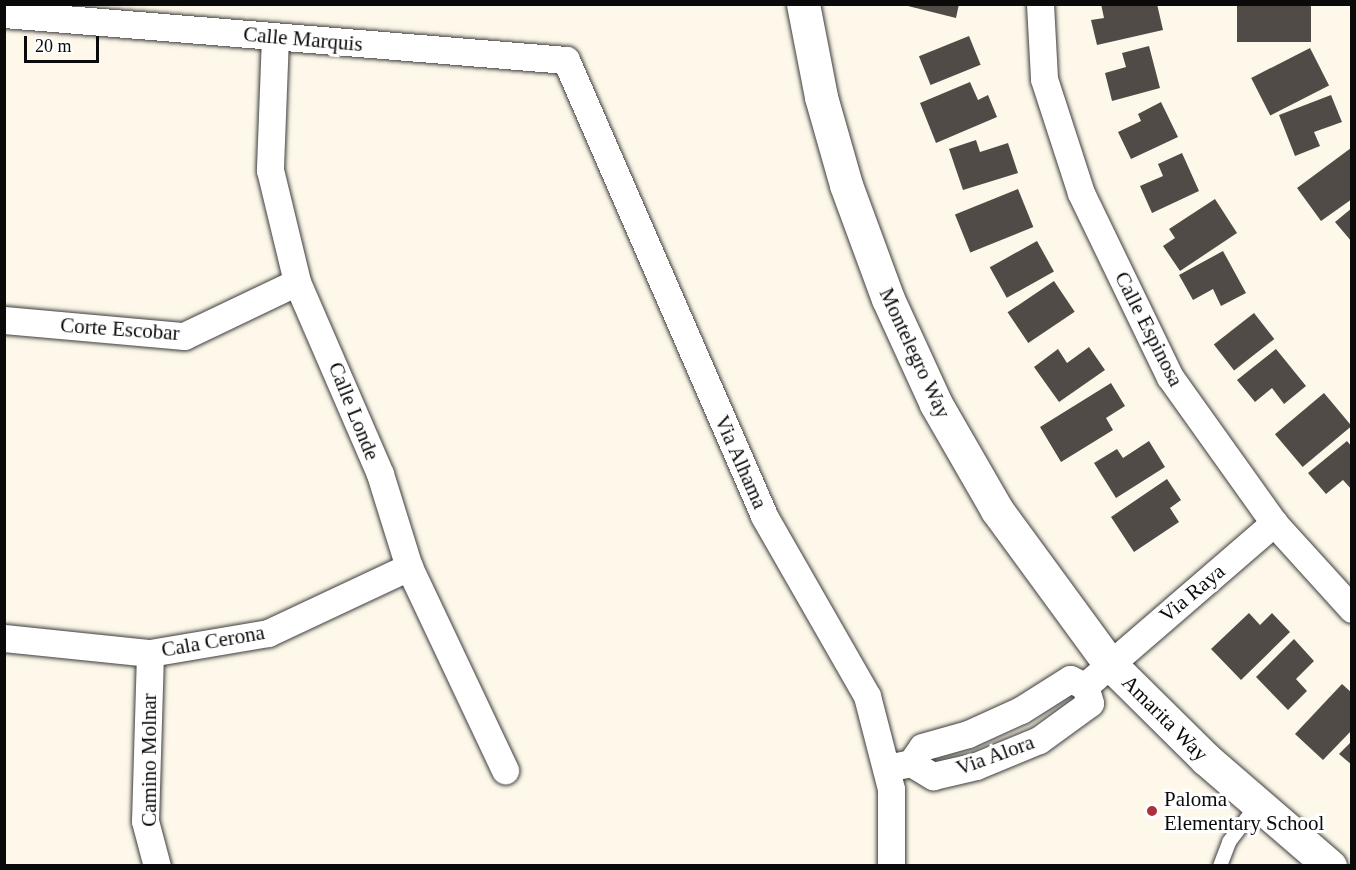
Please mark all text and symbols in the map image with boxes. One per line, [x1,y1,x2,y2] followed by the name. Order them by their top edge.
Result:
[242,21,364,57] street label: Calle Marquis
[27,24,102,62] scale bar
[35,36,72,56] text: 20 m
[1109,267,1189,391] street label: Calle Espinosa
[874,284,956,422] street label: Montelegro Way
[59,312,181,346] street label: Corte Escobar
[323,358,385,464] street label: Calle Londe
[709,411,773,513] street label: Via Alhama
[1154,558,1230,628] street label: Via Raya
[159,620,267,662] street label: Cala Cerona
[1116,669,1214,767] street label: Amarita Way
[136,693,162,827] street label: Camino Molnar
[952,729,1038,781] street label: Via Alora
[1164,786,1324,836] place label: Paloma Elementary School
[1145,804,1159,818] marker: Paloma Elementary School

